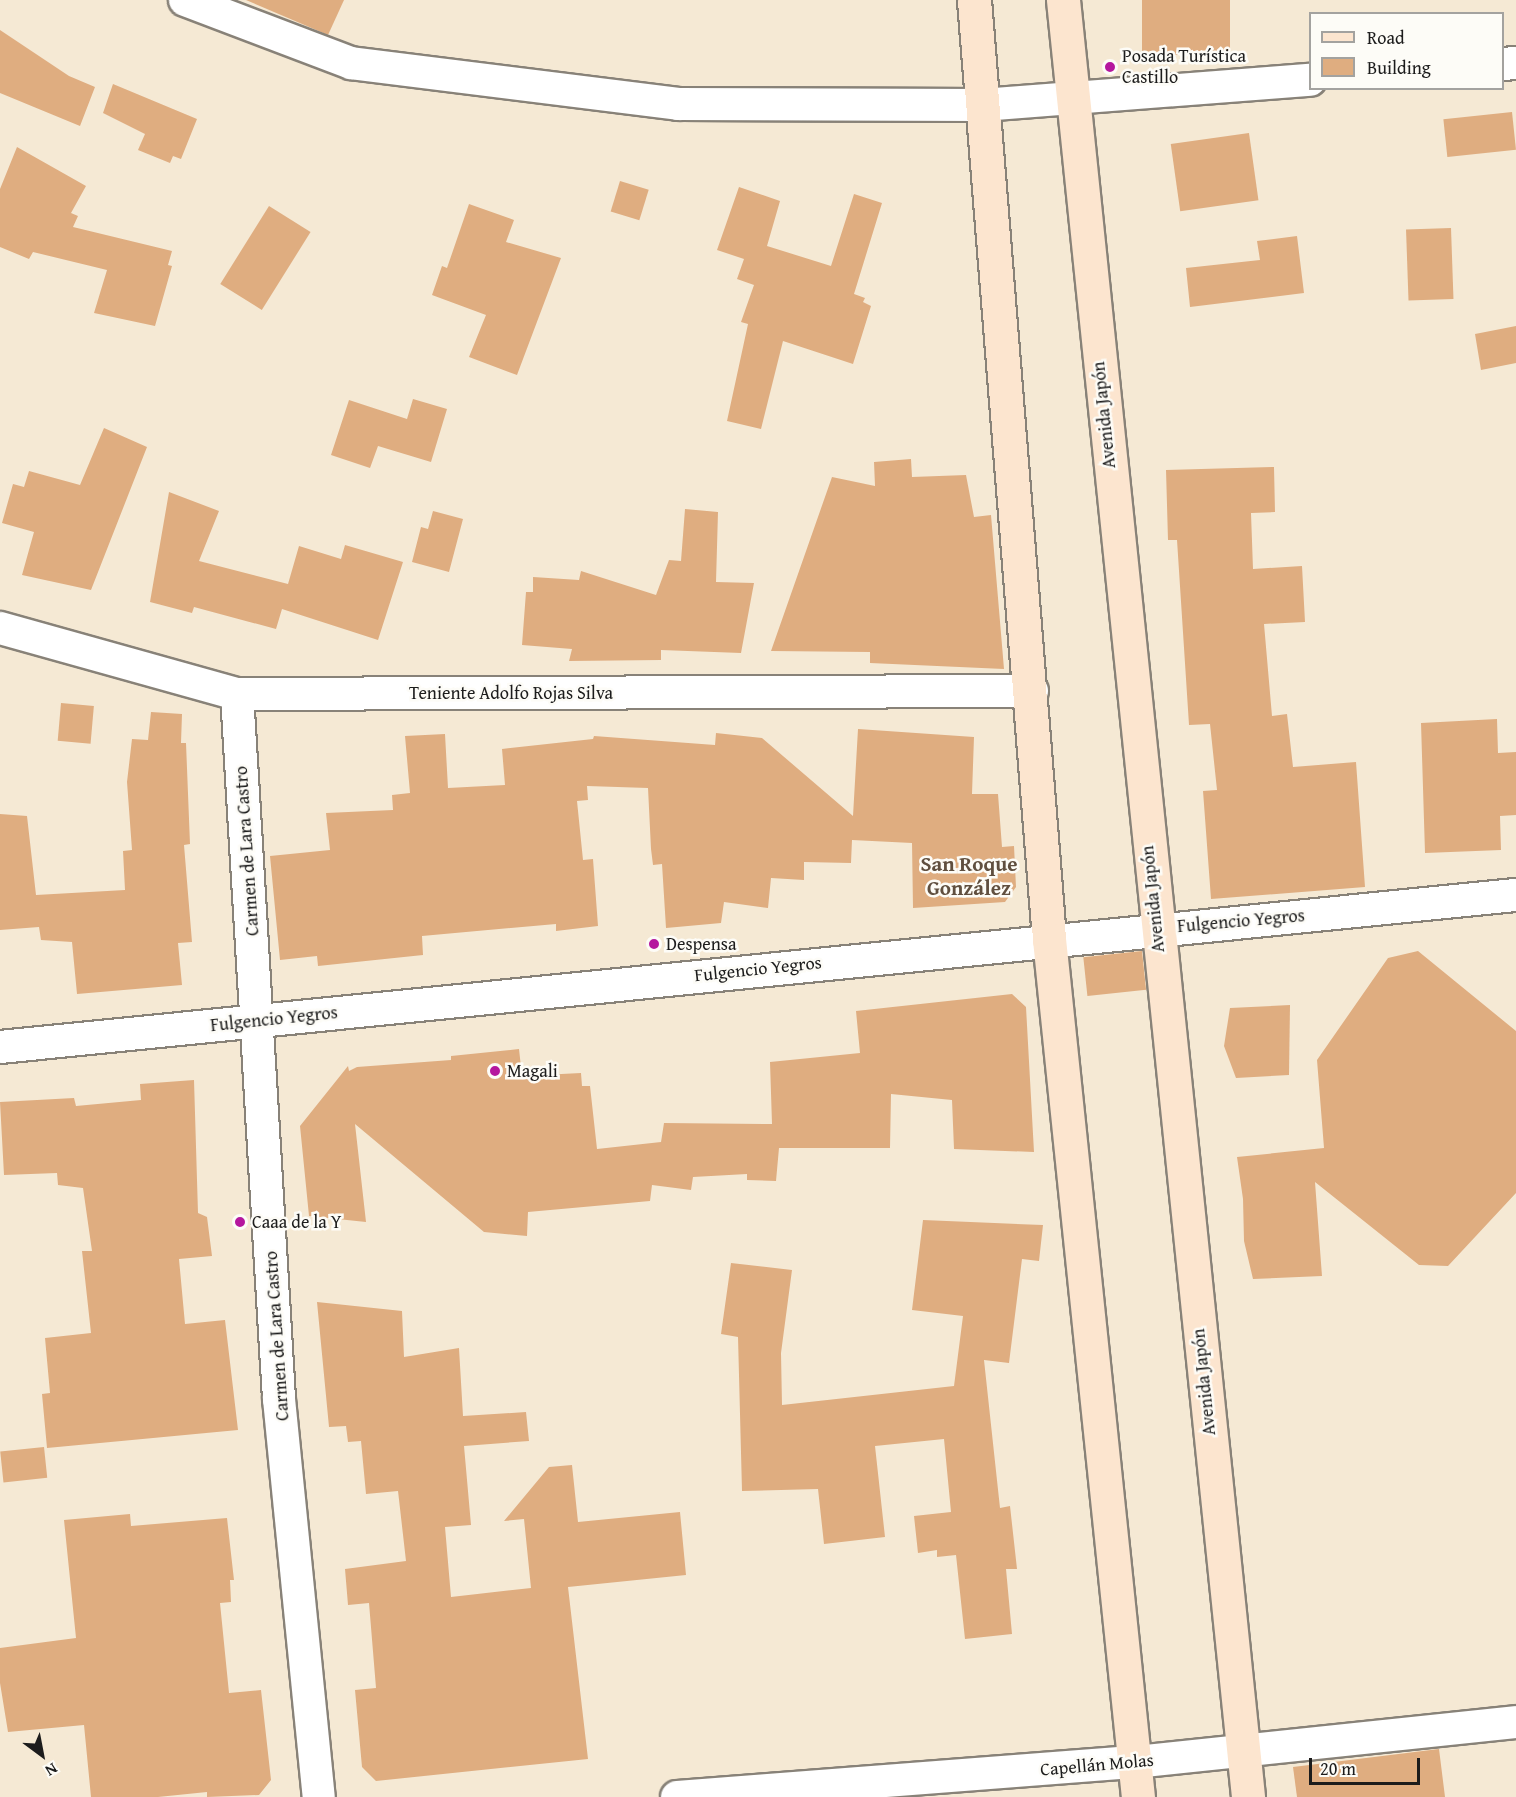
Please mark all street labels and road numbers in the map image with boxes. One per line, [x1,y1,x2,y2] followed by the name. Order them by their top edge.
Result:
[1088,360,1120,470] street label: Avenida Japón
[409,682,613,704] street label: Teniente Adolfo Rojas Silva
[230,765,264,937] street label: Carmen de Lara Castro
[1137,844,1169,954] street label: Avenida Japón
[1176,905,1306,937] street label: Fulgencio Yegros
[693,952,823,986] street label: Fulgencio Yegros
[209,1002,339,1036] street label: Fulgencio Yegros
[260,1250,294,1422] street label: Carmen de Lara Castro
[1188,1327,1220,1437] street label: Avenida Japón
[1039,1749,1155,1781] street label: Capellán Molas

